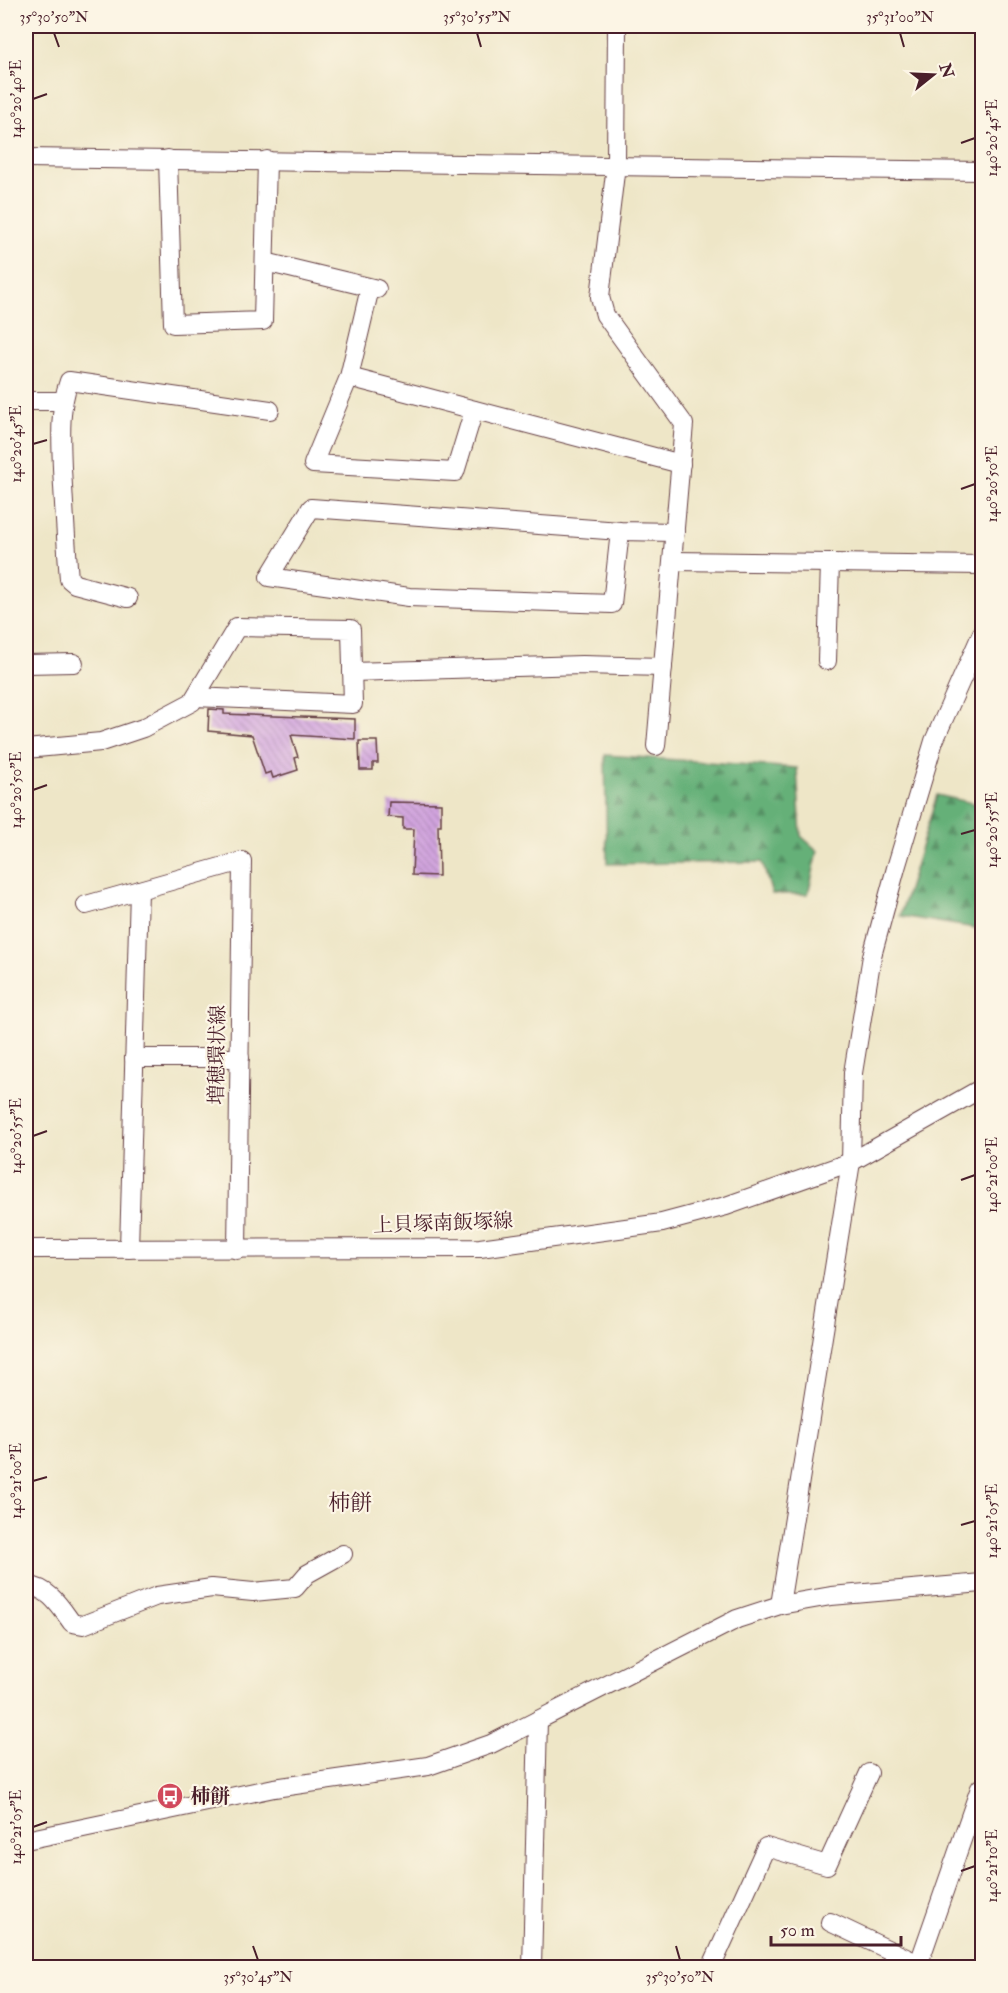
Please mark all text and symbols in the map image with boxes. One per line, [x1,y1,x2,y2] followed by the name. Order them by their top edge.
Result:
[19,8,89,27] text: 35°30'50"N
[443,8,512,27] text: 35°30'55"N
[866,8,935,27] text: 35°31'00"N
[903,45,963,105] north arrow
[7,59,26,138] text: 140°20'40"E
[934,60,958,81] text: N
[983,99,1002,177] text: 140°20'45"E
[7,405,26,483] text: 140°20'45"E
[983,445,1002,523] text: 140°20'50"E
[7,751,26,829] text: 140°20'50"E
[983,792,1002,868] text: 140°20'55"E
[204,1005,230,1105] street label: 増穂環状線
[7,1098,26,1174] text: 140°20'55"E
[983,1137,1002,1213] text: 140°21'00"E
[373,1208,513,1238] street label: 上貝塚南飯塚線
[7,1443,26,1519] text: 140°21'00"E
[983,1483,1002,1558] text: 140°21'05"E
[328,1489,372,1517] district label: 柿餅
[155,1781,185,1811] bus stop icon: 柿餅
[190,1784,230,1809] place label: 柿餅
[7,1789,26,1864] text: 140°21'05"E
[983,1829,1002,1903] text: 140°21'10"E
[771,1909,902,1947] scale bar
[780,1919,815,1942] text: 50 m
[223,1968,293,1987] text: 35°30'45"N
[645,1968,715,1987] text: 35°30'50"N

